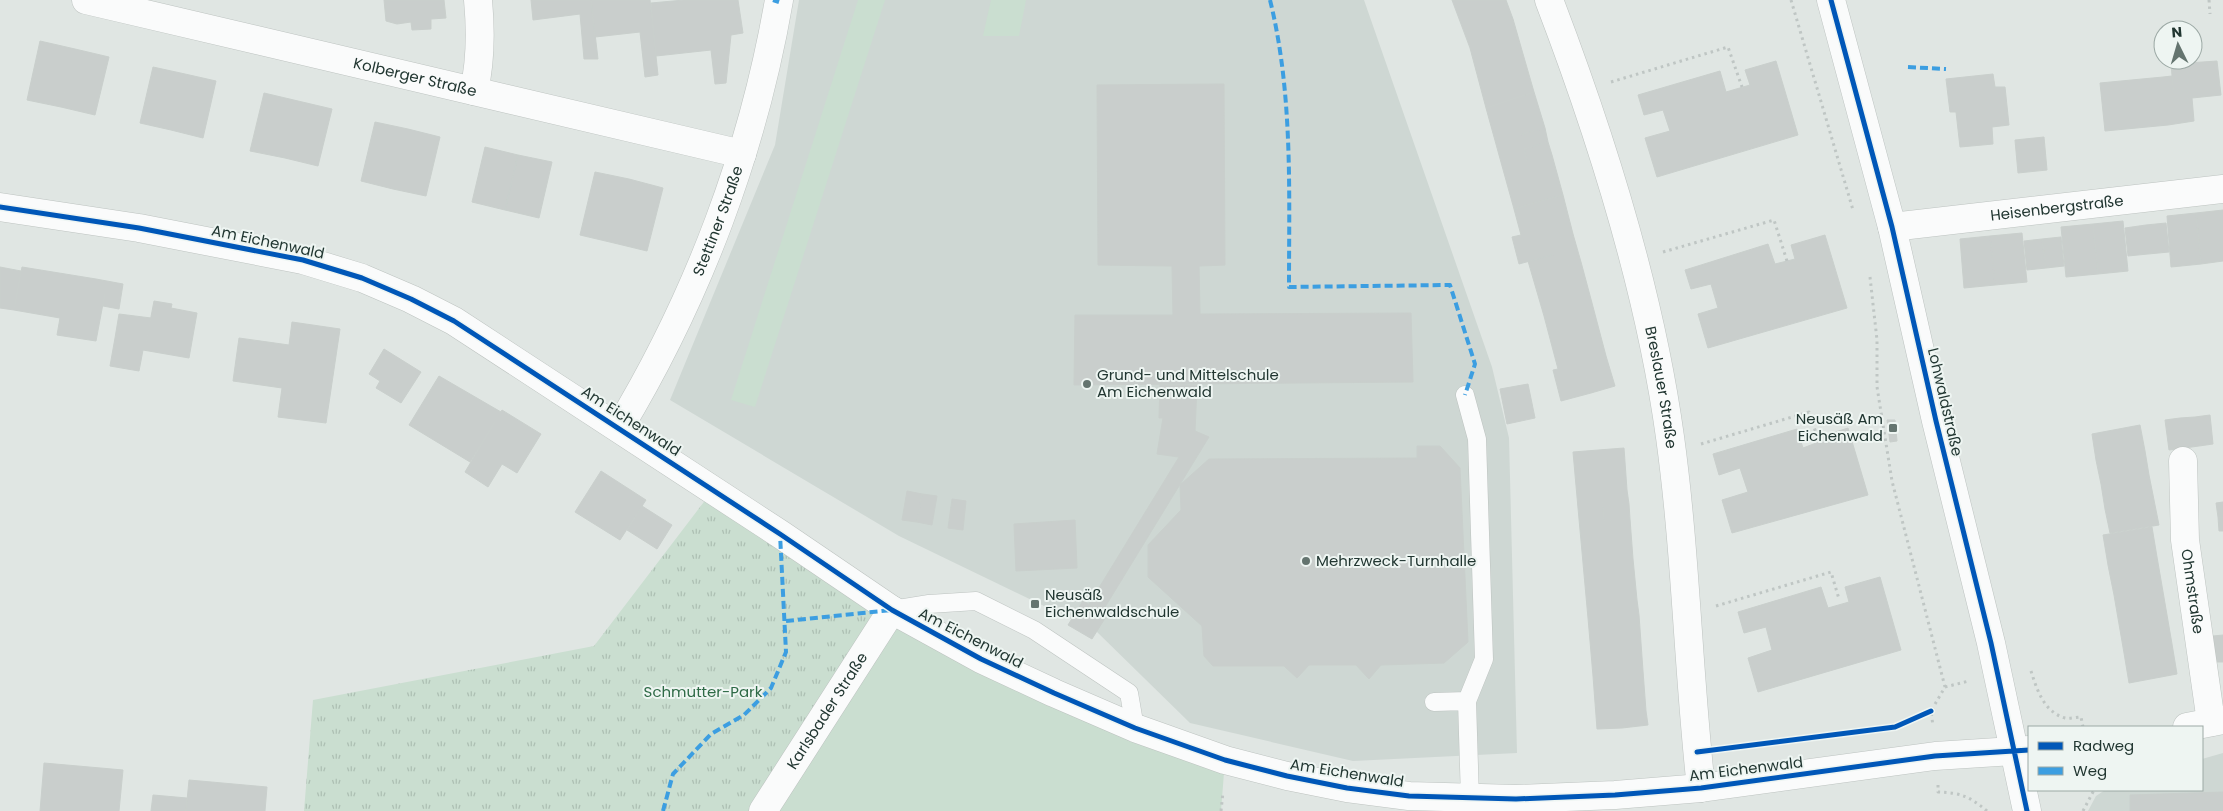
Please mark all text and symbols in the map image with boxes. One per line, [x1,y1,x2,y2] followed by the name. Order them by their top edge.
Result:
[2153,20,2203,70] north arrow
[2171,22,2183,42] text: N
[351,52,479,101] street label: Kolberger Straße
[687,163,748,279] street label: Stettiner Straße
[1989,189,2125,226] street label: Heisenbergstraße
[210,219,326,264] street label: Am Eichenwald
[1640,324,1682,450] street label: Breslauer Straße
[1923,346,1968,458] street label: Lohwaldstraße
[1097,364,1279,402] place label: Grund- und Mittelschule Am Eichenwald
[1081,378,1093,390] marker: Grund- und Mittelschule Am Eichenwald
[577,381,685,461] street label: Am Eichenwald
[1796,408,1883,446] place label: Neusäß Am Eichenwald
[1887,422,1899,434] marker: Neusäß Am Eichenwald
[2176,548,2209,635] street label: Ohmstraße
[1316,550,1476,571] place label: Mehrzweck-Turnhalle
[1300,555,1312,567] marker: Mehrzweck-Turnhalle
[1045,584,1179,622] place label: Neusäß Eichenwaldschule
[1029,598,1041,610] marker: Neusäß Eichenwaldschule
[915,602,1027,673] street label: Am Eichenwald
[781,648,872,773] street label: Karlsbader Straße
[644,681,763,702] park label: Schmutter-Park
[2028,726,2203,791] legend
[2073,735,2134,756] text: Radweg
[1688,751,1804,786] street label: Am Eichenwald
[1289,753,1405,792] street label: Am Eichenwald
[2073,760,2107,781] text: Weg

